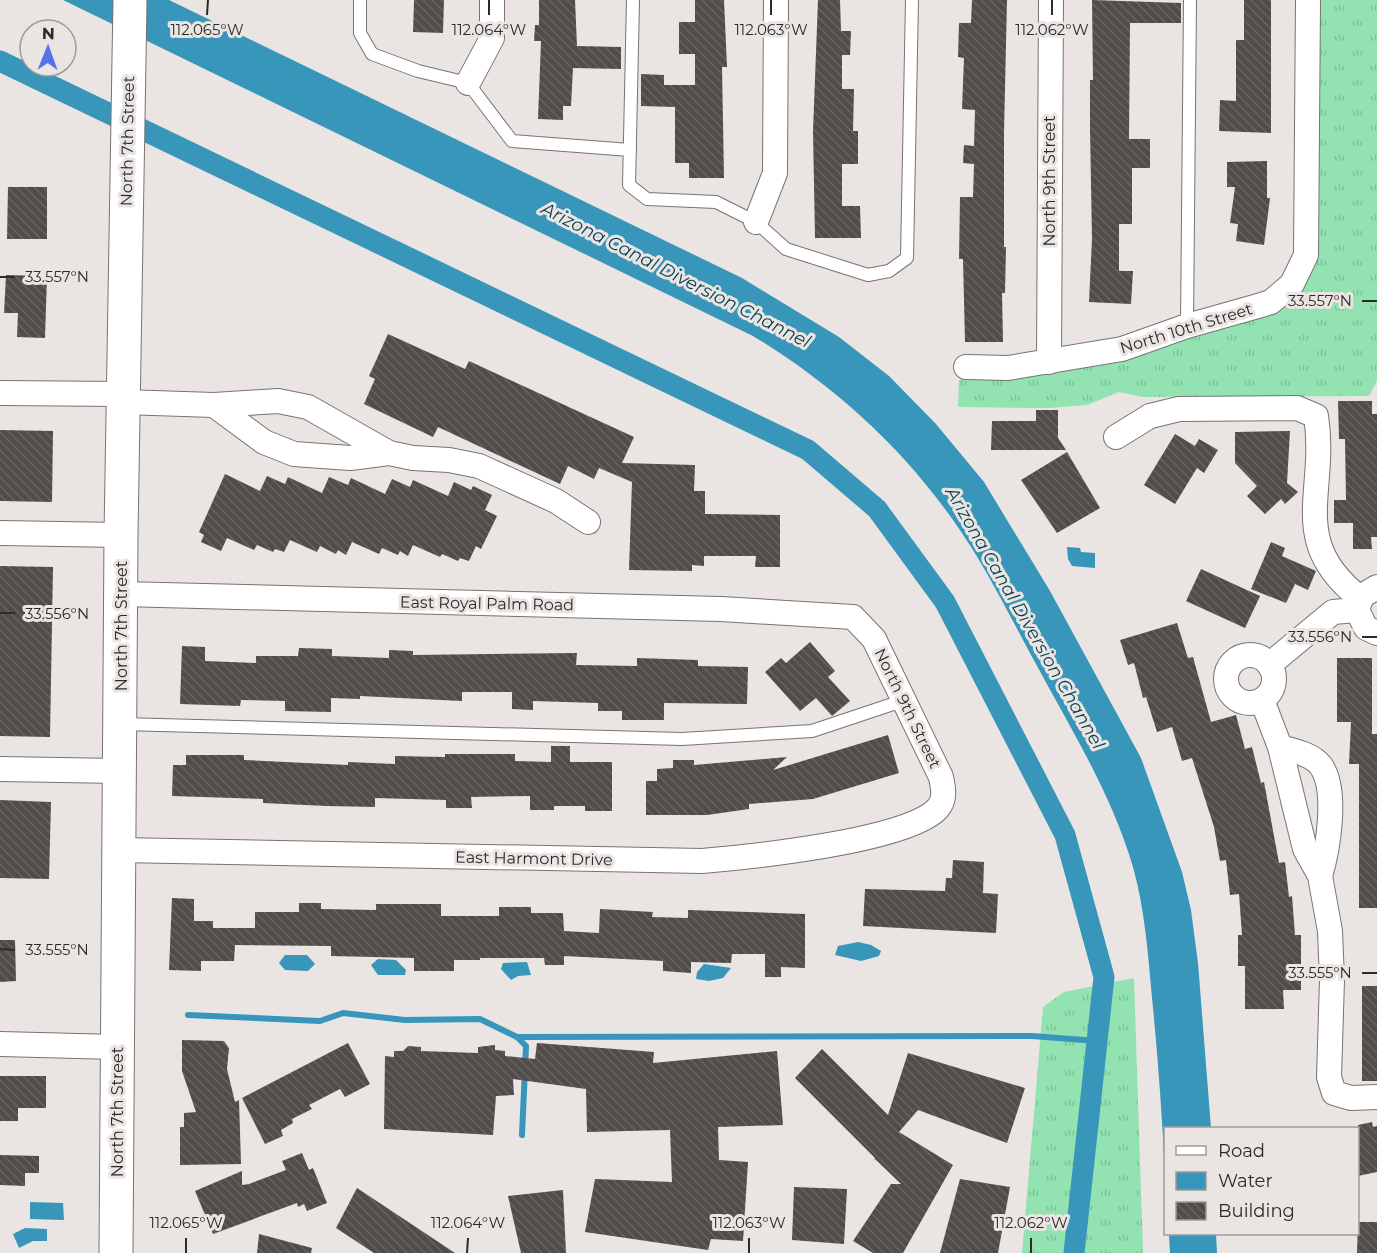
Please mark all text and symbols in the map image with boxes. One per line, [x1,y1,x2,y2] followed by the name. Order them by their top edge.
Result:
[18,18,78,78] north arrow
[170,20,244,39] text: 112.065°W
[452,20,527,39] text: 112.064°W
[734,20,808,39] text: 112.063°W
[1015,20,1089,39] text: 112.062°W
[42,24,55,43] text: N
[117,75,138,206] street label: North 7th Street
[1040,115,1059,246] street label: North 9th Street
[537,197,814,353] water label: Arizona Canal Diversion Channel
[25,267,89,286] text: 33.557°N
[1288,291,1352,310] text: 33.557°N
[1118,299,1255,358] street label: North 10th Street
[940,482,1109,753] water label: Arizona Canal Diversion Channel
[112,560,131,691] street label: North 7th Street
[400,592,574,615] street label: East Royal Palm Road
[25,604,89,623] text: 33.556°N
[1288,627,1352,646] text: 33.556°N
[870,645,945,772] street label: North 9th Street
[455,848,613,869] street label: East Harmont Drive
[25,940,89,959] text: 33.555°N
[1288,963,1352,982] text: 33.555°N
[108,1046,127,1177] street label: North 7th Street
[1164,1127,1359,1235] legend
[1218,1140,1265,1162] text: Road
[1218,1170,1273,1192] text: Water
[1218,1200,1295,1222] text: Building
[149,1213,223,1232] text: 112.065°W
[431,1213,506,1232] text: 112.064°W
[712,1213,786,1232] text: 112.063°W
[994,1213,1068,1232] text: 112.062°W

